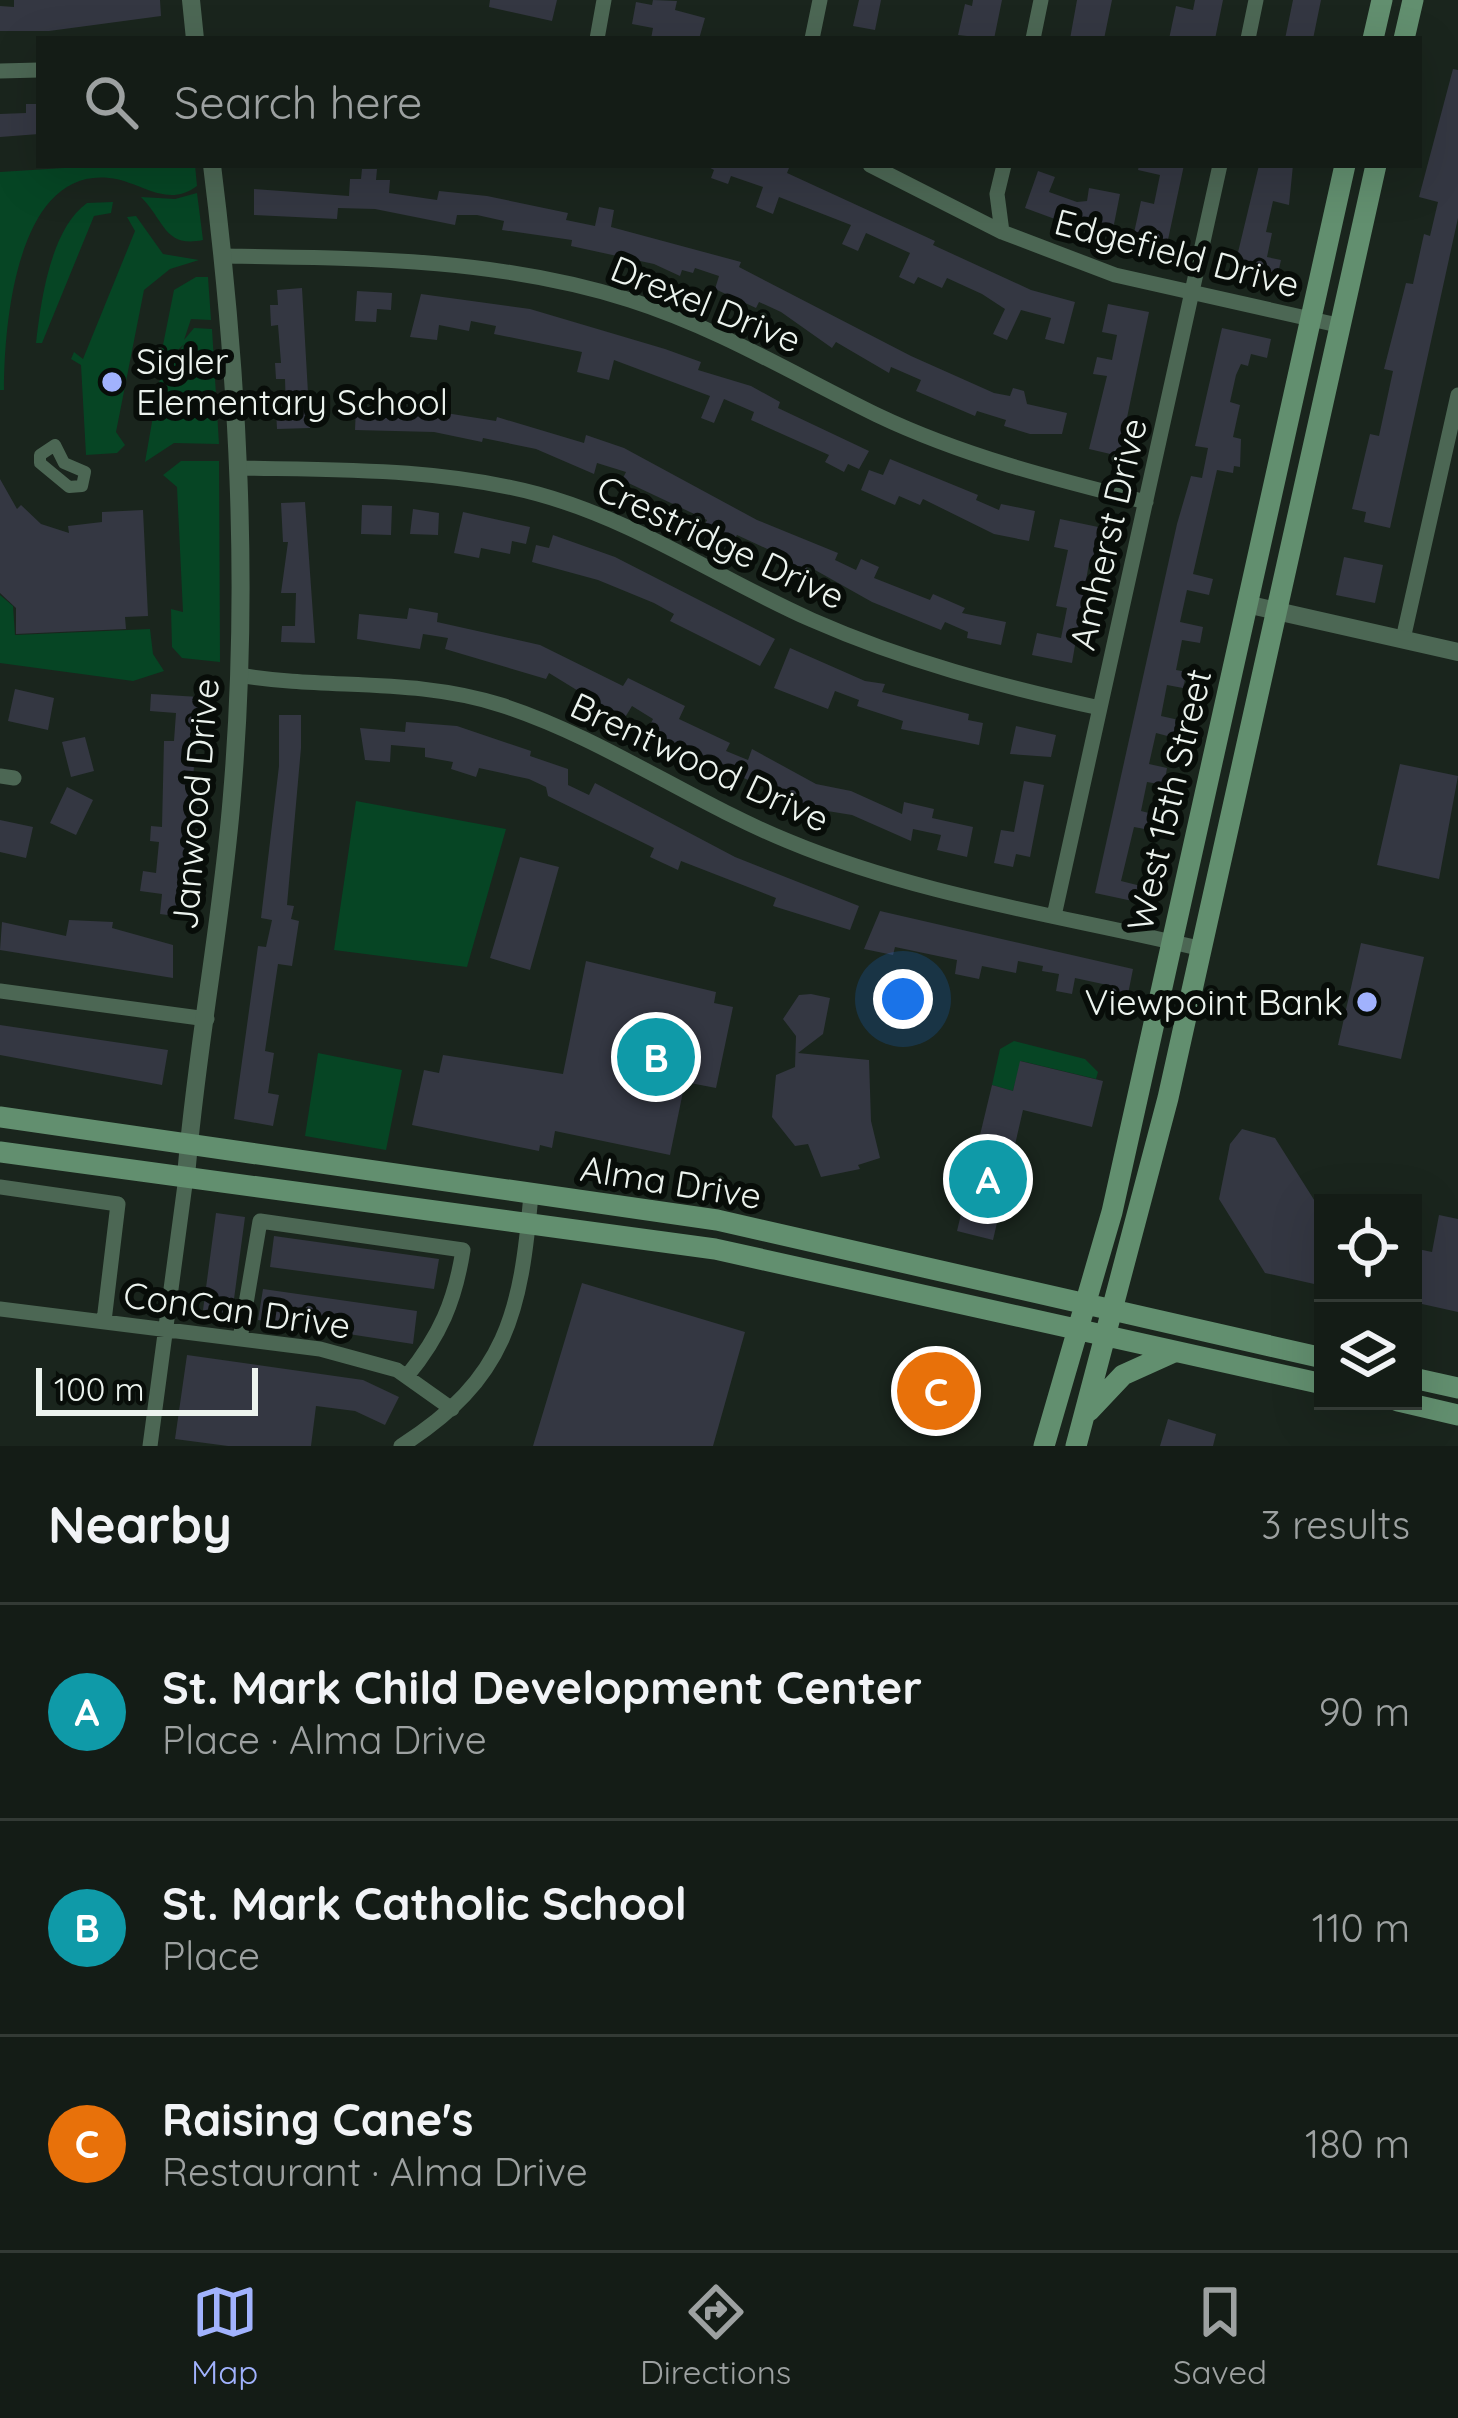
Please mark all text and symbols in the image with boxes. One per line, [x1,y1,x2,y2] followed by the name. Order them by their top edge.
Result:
[36,36,1422,168] search box
[78,69,144,135] icon: search
[174,74,422,130] text: Search here
[1050,198,1304,307] street label: Edgefield Drive
[605,245,808,362] street label: Drexel Drive
[136,338,448,424] place label: Sigler Elementary School
[99,369,125,395] marker: Sigler Elementary School
[1059,414,1156,654] street label: Amherst Drive
[590,465,852,619] street label: Crestridge Drive
[1117,665,1221,935] street label: West 15th Street
[161,676,228,931] street label: Janwood Drive
[564,682,837,841] street label: Brentwood Drive
[873,969,933,1029] your location
[1085,979,1343,1024] place label: Viewpoint Bank
[1354,989,1380,1015] marker: Viewpoint Bank
[617,1012,695,1102] pin: B
[949,1134,1027,1224] pin: A
[577,1145,765,1218] street label: Alma Drive
[1314,1194,1422,1410] map controls
[1314,1194,1422,1302] button: locate
[121,1271,353,1348] street label: ConCan Drive
[1314,1302,1422,1410] button: layers
[897,1346,975,1436] pin: C
[36,1362,258,1415] scale bar
[54,1368,145,1409] text: 100 m
[48,1492,232,1556] text: Nearby
[1261,1500,1410,1549] text: 3 results
[162,1659,922,1715] text: St. Mark Child Development Center
[75,1687,99,1736] text: A
[1319,1687,1410,1736] text: 90 m
[162,1715,487,1764] text: Place · Alma Drive
[162,1875,687,1931] text: St. Mark Catholic School
[74,1903,100,1952] text: B
[1312,1903,1410,1952] text: 110 m
[162,1931,260,1980] text: Place
[162,2091,474,2147] text: Raising Cane's
[75,2119,99,2168] text: C
[1305,2119,1410,2168] text: 180 m
[162,2147,588,2196] text: Restaurant · Alma Drive
[191,2279,258,2392] tab: Map
[640,2279,791,2392] tab: Directions
[1173,2279,1267,2392] tab: Saved

